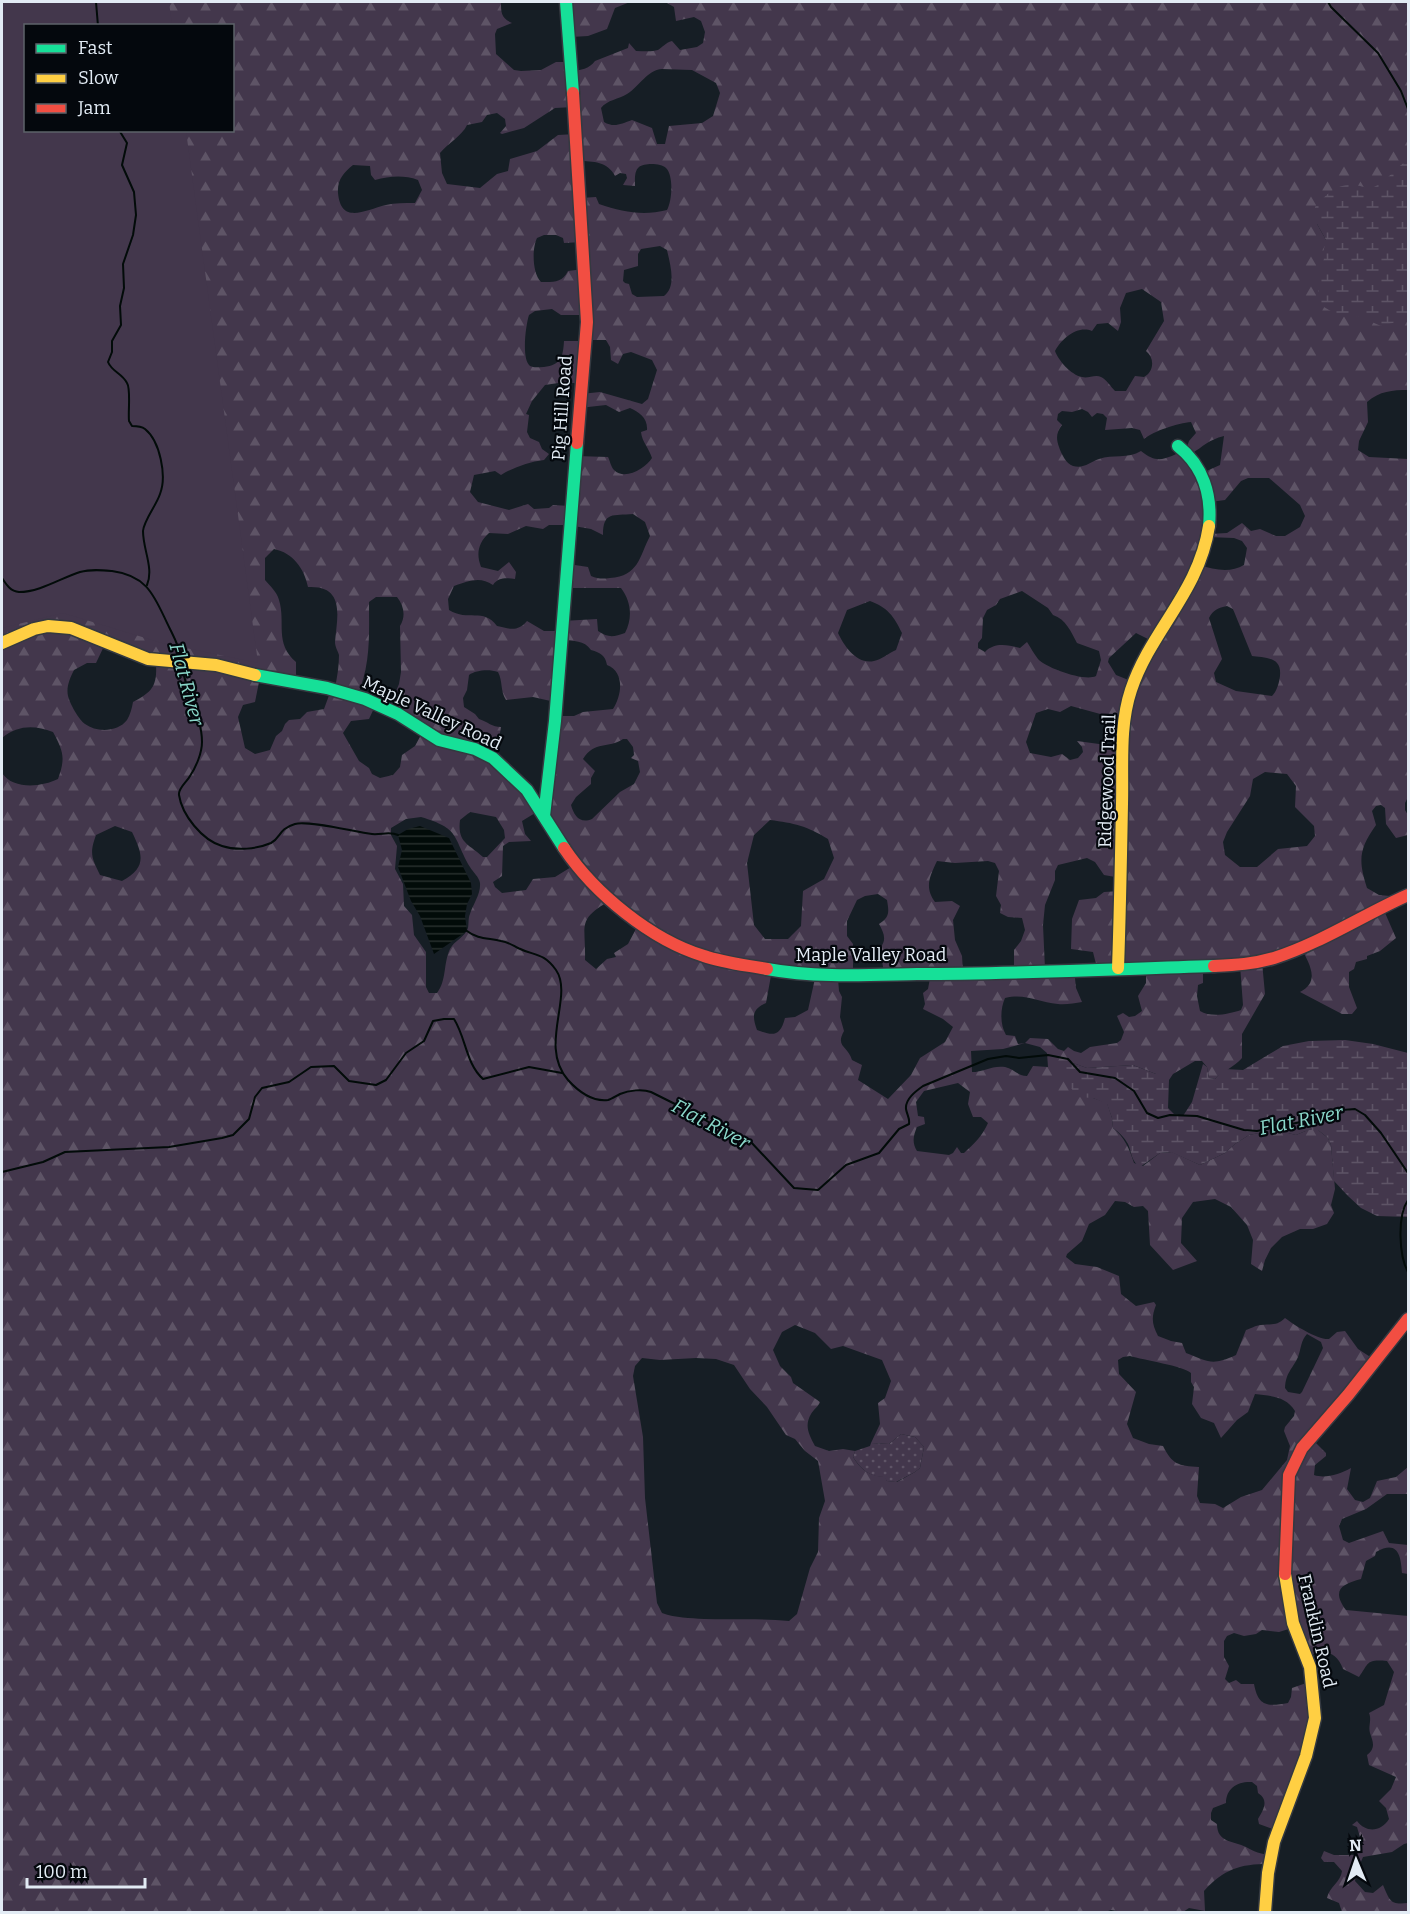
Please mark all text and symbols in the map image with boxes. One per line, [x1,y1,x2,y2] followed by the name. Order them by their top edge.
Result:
[24,24,234,132] legend
[78,37,113,59] text: Fast
[78,67,119,89] text: Slow
[77,97,111,119] text: Jam
[547,354,577,461] street label: Pig Hill Road
[164,640,210,729] water label: Flat River
[359,671,505,755] street label: Maple Valley Road
[1094,714,1120,848] street label: Ridgewood Trail
[795,944,947,966] street label: Maple Valley Road
[668,1094,755,1155] water label: Flat River
[1257,1100,1346,1140] water label: Flat River
[1293,1572,1341,1690] street label: Franklin Road
[1326,1830,1386,1890] north arrow
[1349,1836,1362,1855] text: N
[27,1851,146,1889] scale bar
[36,1861,87,1883] text: 100 m

